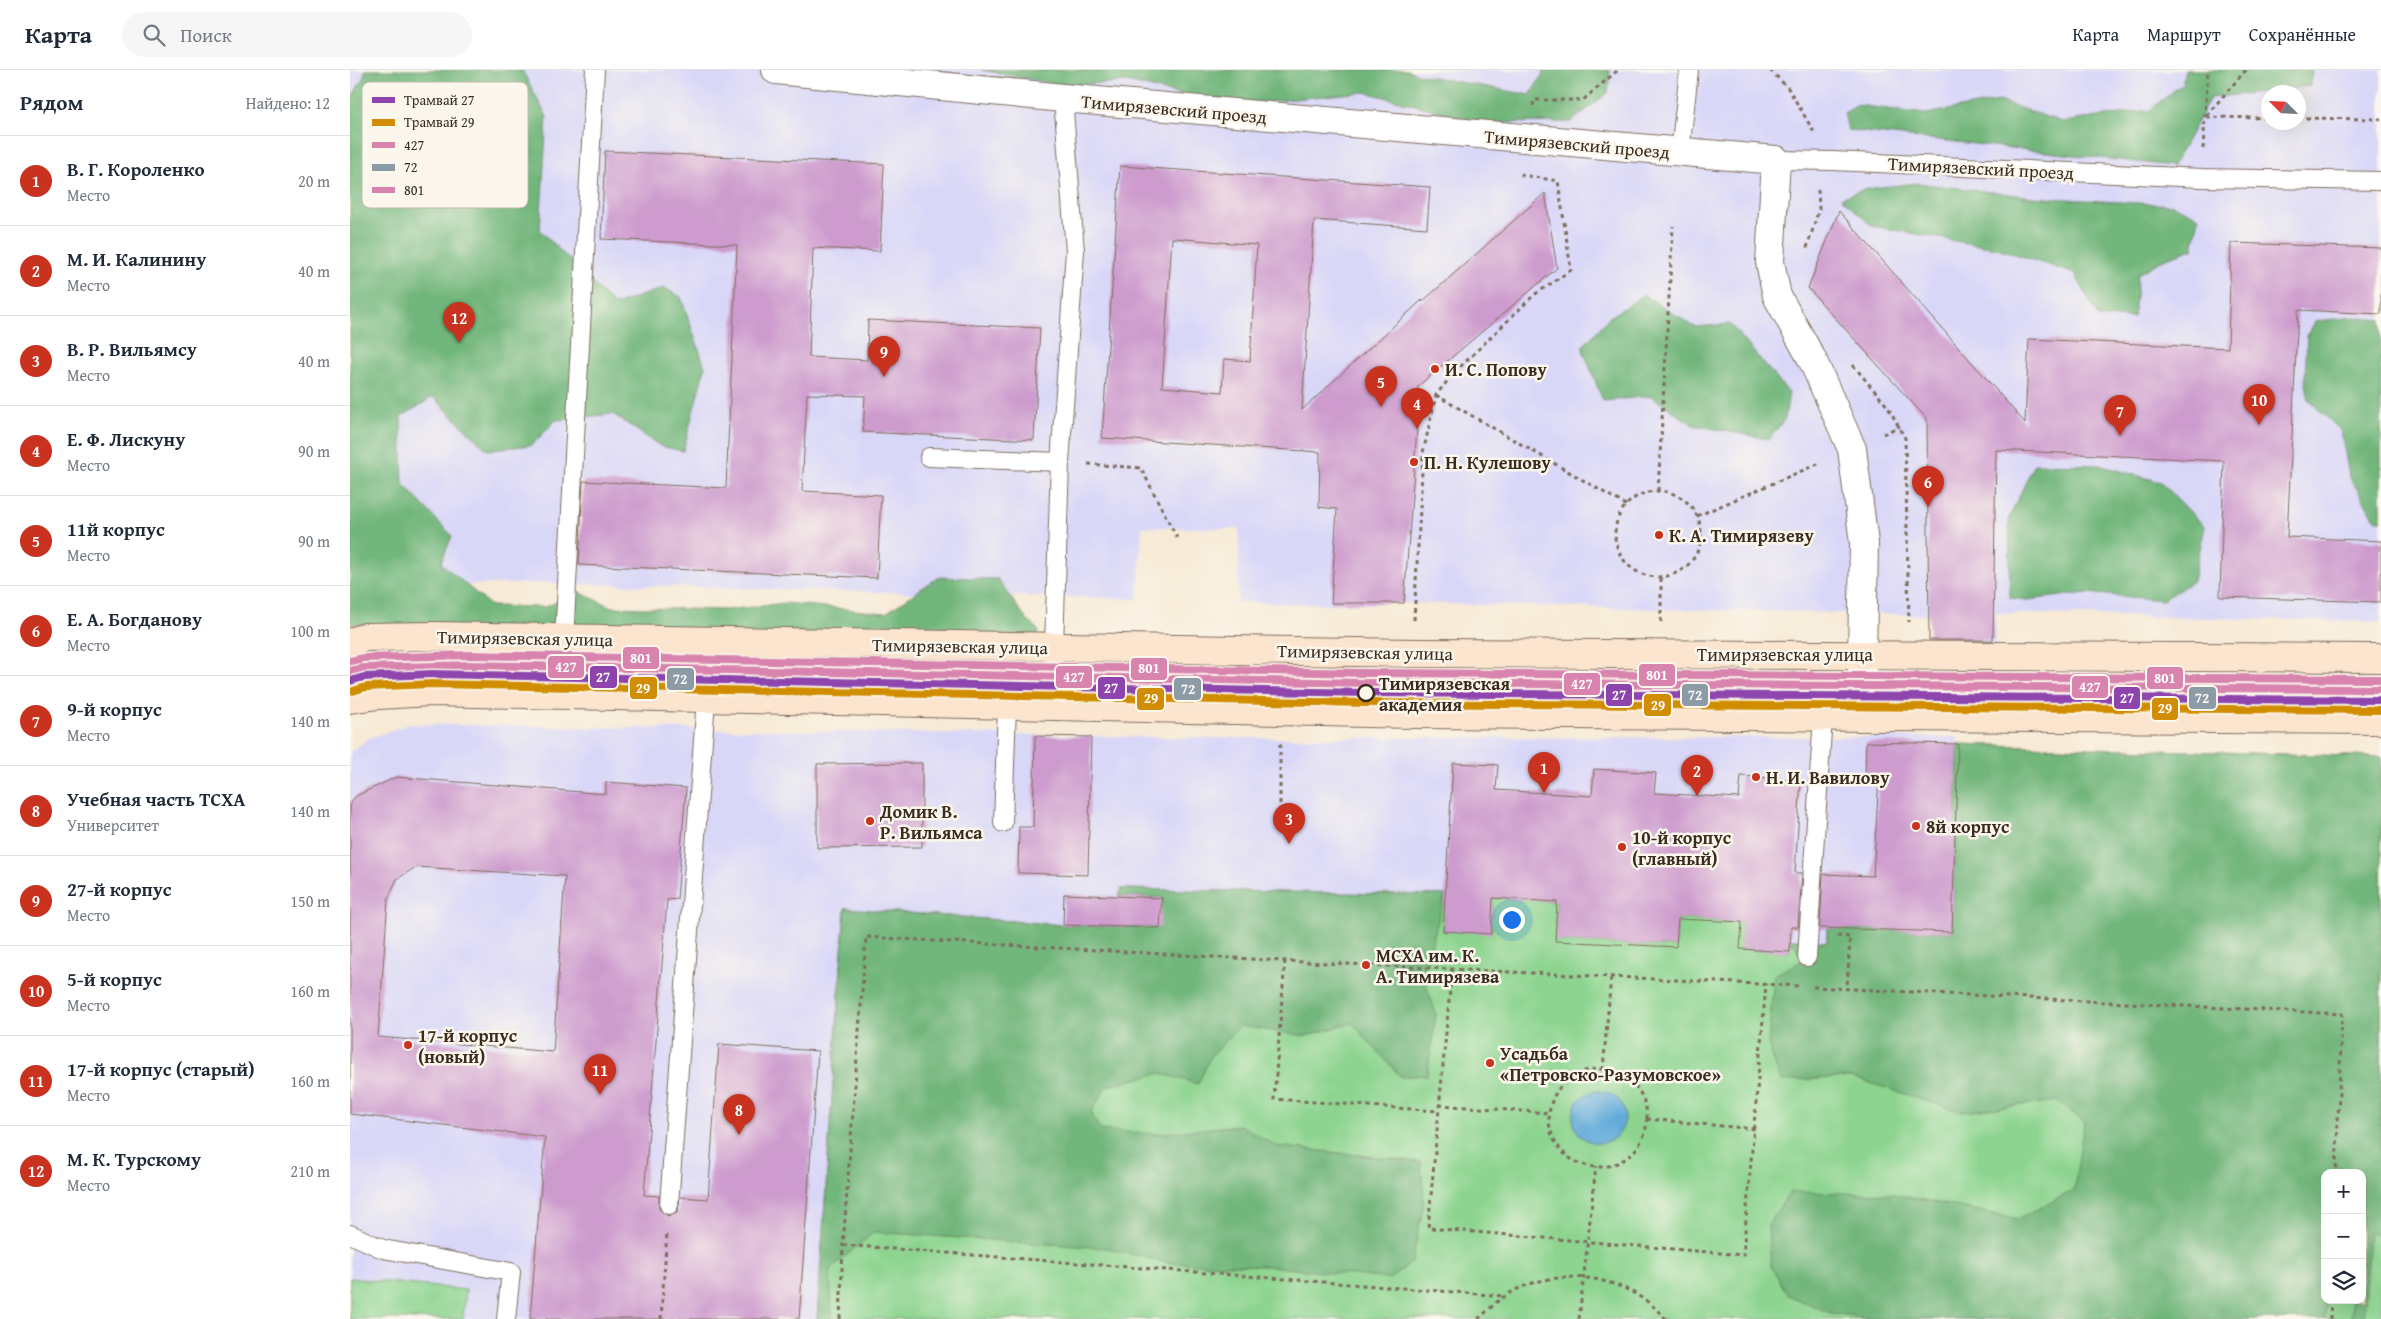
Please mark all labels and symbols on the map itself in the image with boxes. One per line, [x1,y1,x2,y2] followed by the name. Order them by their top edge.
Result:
[362,82,528,208] legend
[2261,85,2306,130] north arrow
[1080,87,1268,131] street label: Тимирязевский проезд
[404,90,475,110] text: Трамвай 27
[404,112,475,132] text: Трамвай 29
[1483,122,1671,166] street label: Тимирязевский проезд
[404,135,424,155] text: 427
[1887,150,2075,186] street label: Тимирязевский проезд
[404,157,417,177] text: 72
[404,180,424,200] text: 801
[443,302,475,343] pin: 12
[868,336,900,377] pin: 9
[1445,356,1547,383] place label: И. С. Попову
[1429,363,1441,375] marker: И. С. Попову
[1365,366,1397,407] pin: 5
[2243,384,2275,425] pin: 10
[1401,388,1433,429] pin: 4
[2104,395,2136,436] pin: 7
[1424,449,1551,476] place label: П. Н. Кулешову
[1408,456,1420,468] marker: П. Н. Кулешову
[1912,466,1944,507] pin: 6
[1669,522,1814,549] place label: К. А. Тимирязеву
[1653,529,1665,541] marker: К. А. Тимирязеву
[437,623,614,653] street label: Тимирязевская улица
[872,631,1049,661] street label: Тимирязевская улица
[1277,637,1454,667] street label: Тимирязевская улица
[1697,641,1873,668] street label: Тимирязевская улица
[622,646,660,670] line badge: 801
[630,648,652,668] text: 801
[547,655,585,679] line badge: 427
[555,657,577,677] text: 427
[1130,657,1168,681] line badge: 801
[1138,658,1160,678] text: 801
[1638,663,1676,687] line badge: 801
[589,665,618,689] line badge: 27
[1055,665,1093,689] line badge: 427
[1646,665,1668,685] text: 801
[2146,666,2184,690] line badge: 801
[596,667,610,687] text: 27
[666,667,695,691] line badge: 72
[1063,667,1085,687] text: 427
[2154,668,2176,688] text: 801
[673,669,687,689] text: 72
[1379,670,1510,718] place label: Тимирязевская академия
[1563,672,1601,696] line badge: 427
[1571,674,1593,694] text: 427
[2071,675,2109,699] line badge: 427
[629,676,658,700] line badge: 29
[1097,676,1126,700] line badge: 27
[1173,677,1202,701] line badge: 72
[2079,677,2101,697] text: 427
[636,678,650,698] text: 29
[1104,678,1118,698] text: 27
[1181,679,1195,699] text: 72
[1605,683,1633,707] line badge: 27
[1681,683,1709,707] line badge: 72
[1357,684,1375,702] marker: Тимирязевская академия
[1612,685,1626,705] text: 27
[1688,685,1702,705] text: 72
[2113,686,2141,710] line badge: 27
[2188,686,2217,710] line badge: 72
[1136,687,1165,711] line badge: 29
[1144,688,1158,708] text: 29
[2120,688,2134,708] text: 27
[2195,688,2209,708] text: 72
[1643,693,1672,717] line badge: 29
[1651,695,1665,715] text: 29
[2151,697,2179,721] line badge: 29
[2158,698,2172,718] text: 29
[1528,752,1560,793] pin: 1
[1681,755,1713,796] pin: 2
[1766,764,1890,791] place label: Н. И. Вавилову
[1750,771,1762,783] marker: Н. И. Вавилову
[879,798,983,846] place label: Домик В. Р. Вильямса
[1273,803,1305,844] pin: 3
[1926,813,2009,840] place label: 8й корпус
[864,815,876,827] marker: Домик В. Р. Вильямса
[1910,820,1922,832] marker: 8й корпус
[1632,824,1731,872] place label: 10-й корпус (главный)
[1616,841,1628,853] marker: 10-й корпус (главный)
[1499,907,1525,933] your location
[1376,942,1500,990] place label: МСХА им. К. А. Тимирязева
[1360,959,1372,971] marker: МСХА им. К. А. Тимирязева
[418,1022,517,1070] place label: 17-й корпус (новый)
[402,1039,414,1051] marker: 17-й корпус (новый)
[1500,1040,1721,1088] place label: Усадьба «Петровско-Разумовское»
[584,1054,616,1095] pin: 11
[1484,1057,1496,1069] marker: Усадьба «Петровско-Разумовское»
[723,1094,755,1135] pin: 8

